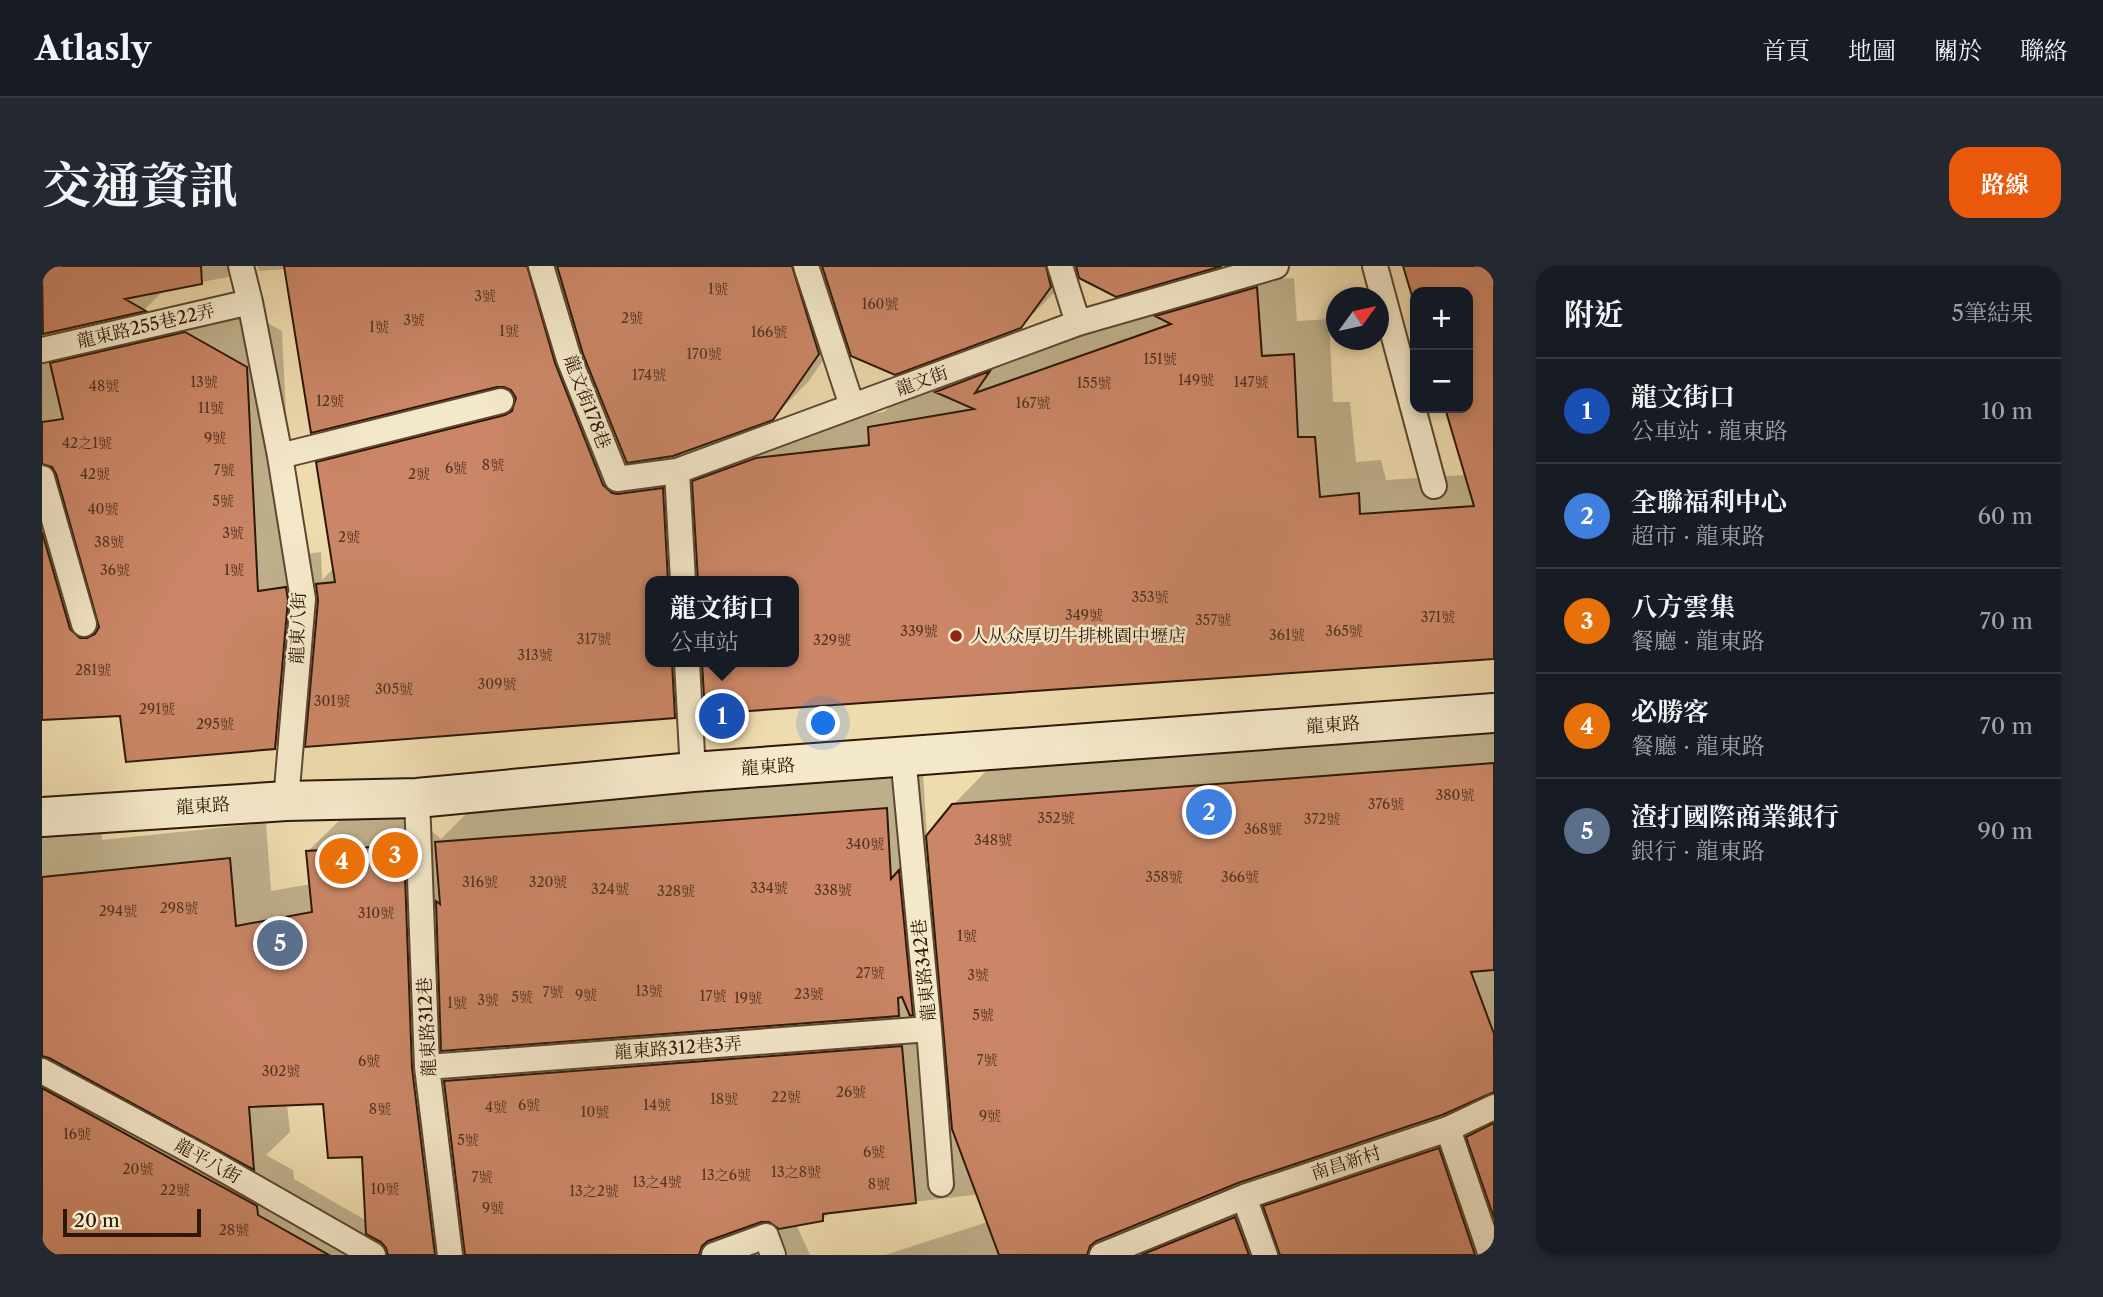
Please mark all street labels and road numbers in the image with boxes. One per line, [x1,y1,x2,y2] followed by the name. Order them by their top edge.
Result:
[75,299,217,353] street label: 龍東路255巷22弄
[559,352,615,452] street label: 龍文街178巷
[893,361,951,401] street label: 龍文街
[286,592,310,664] street label: 龍東八街
[1305,712,1361,738] street label: 龍東路
[740,754,796,780] street label: 龍東路
[175,793,231,819] street label: 龍東路
[908,918,940,1022] street label: 龍東路342巷
[413,977,441,1077] street label: 龍東路312巷
[614,1033,742,1063] street label: 龍東路312巷3弄
[171,1134,245,1188] street label: 龍平八街
[1308,1141,1384,1185] street label: 南昌新村

